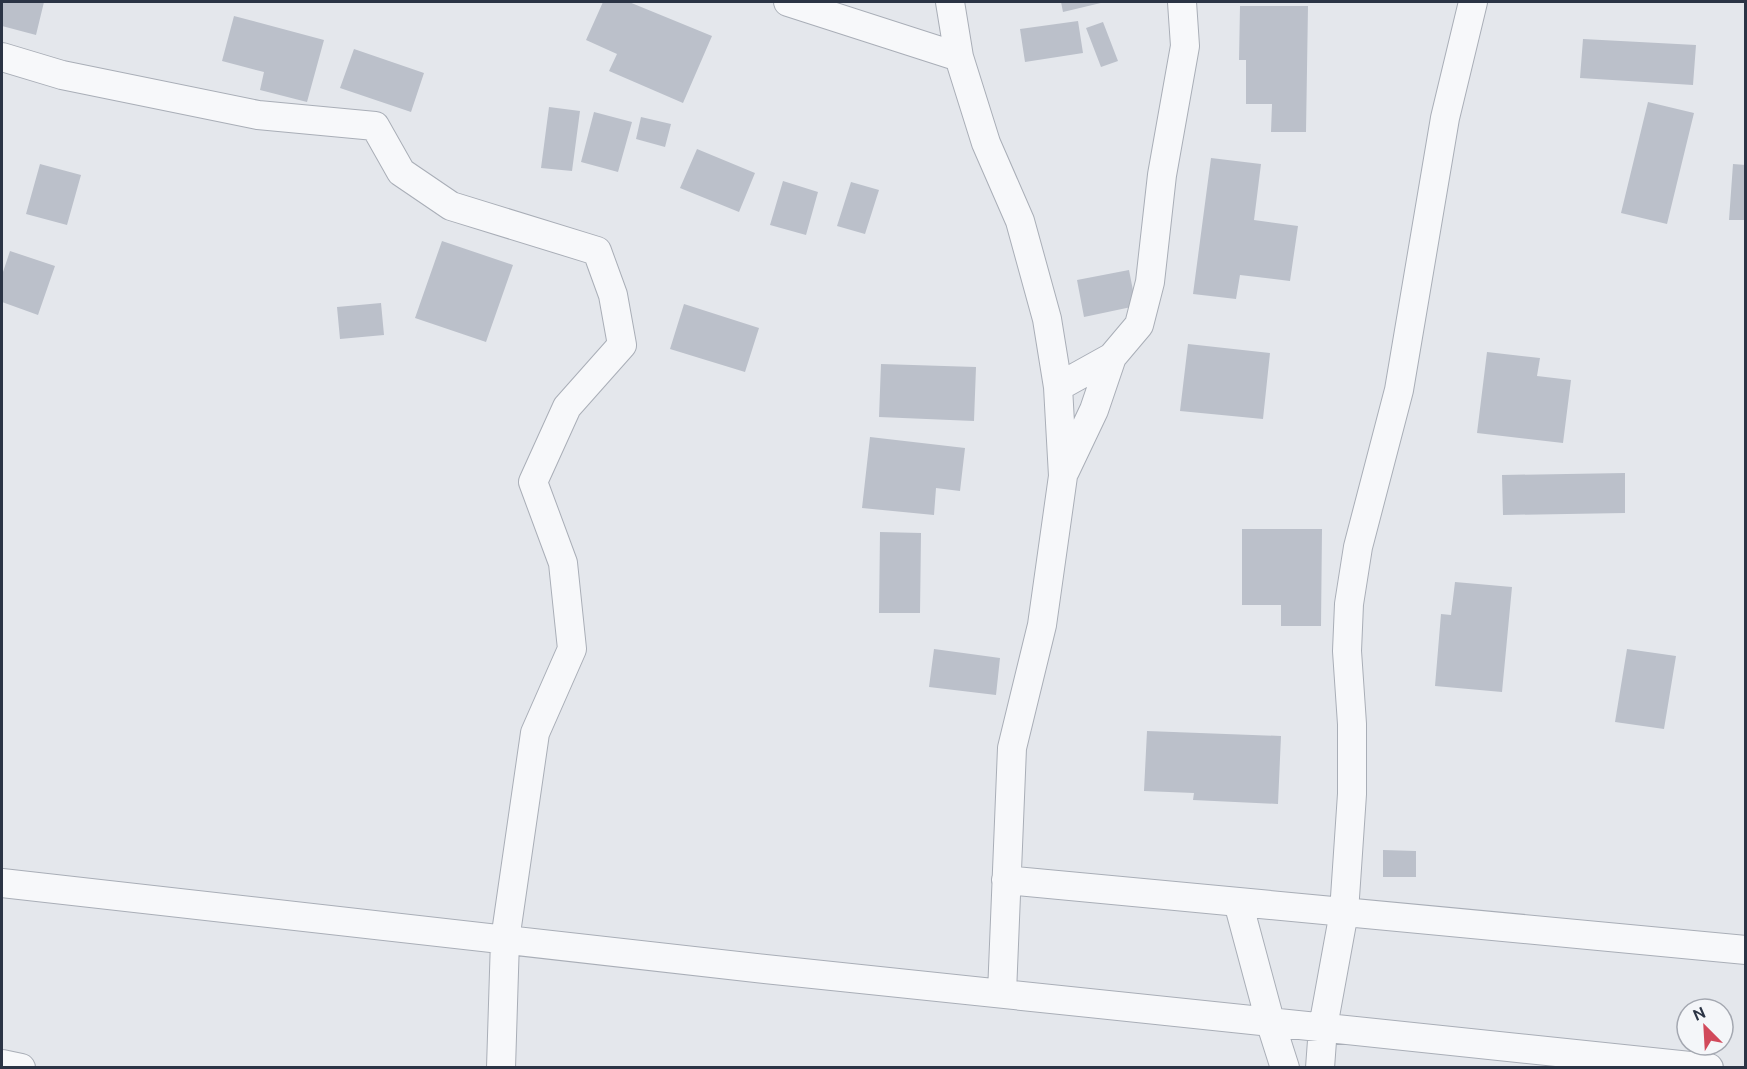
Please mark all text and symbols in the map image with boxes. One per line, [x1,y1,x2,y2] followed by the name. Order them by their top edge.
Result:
[1675,997,1735,1057] north arrow
[1690,1003,1708,1024] text: N

